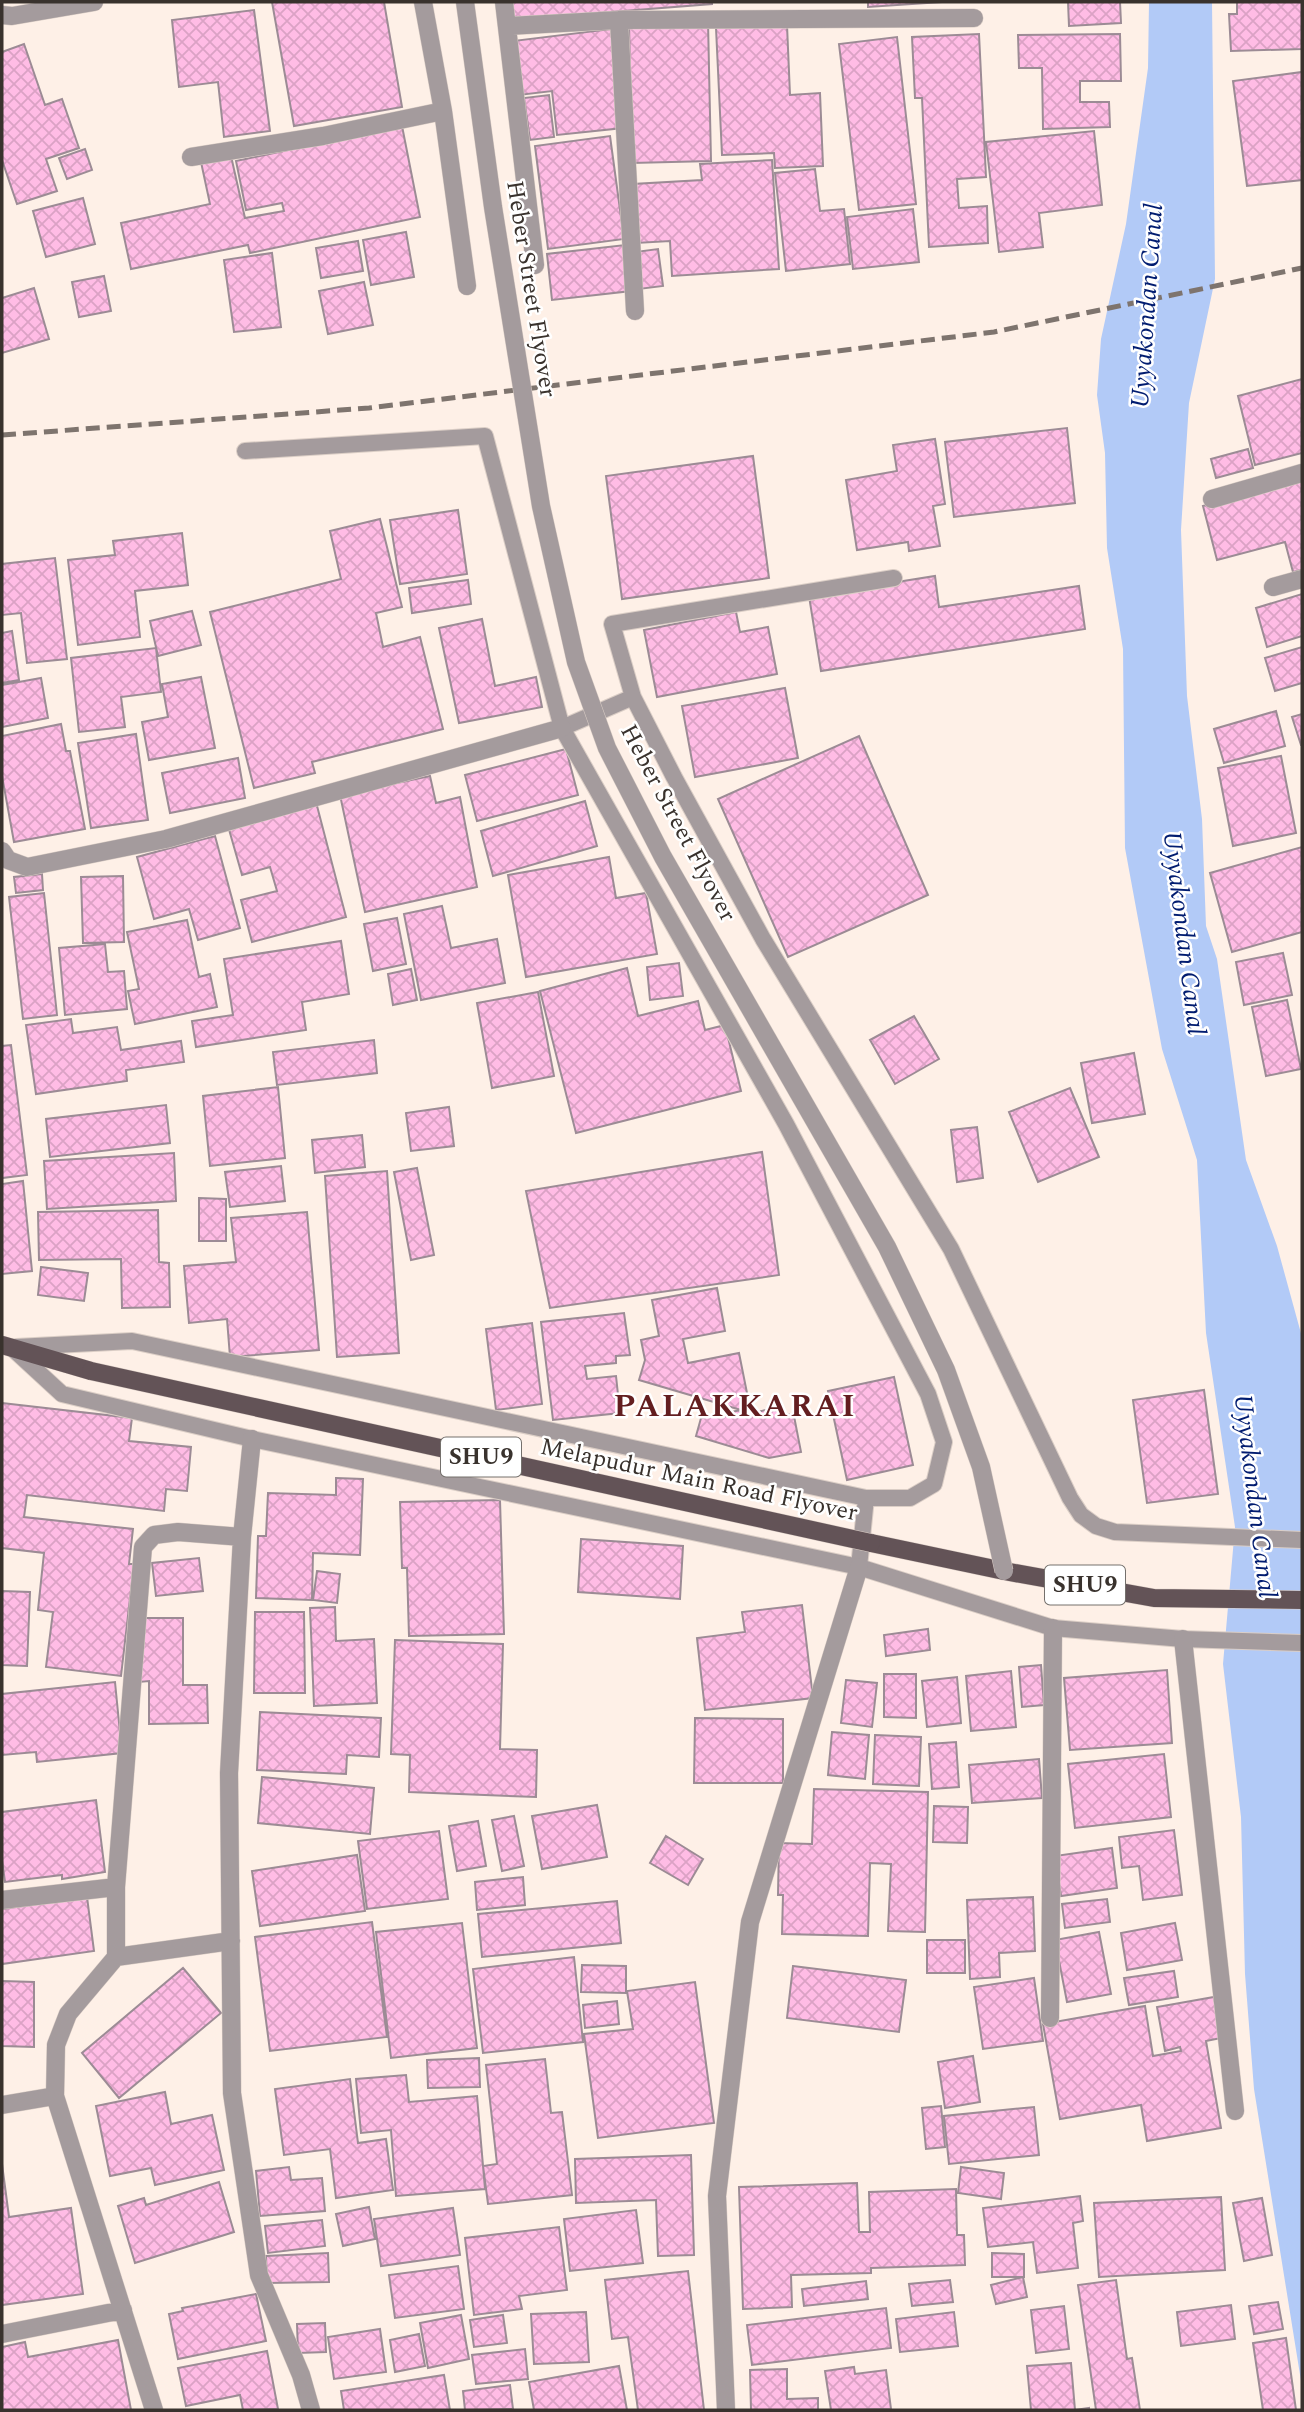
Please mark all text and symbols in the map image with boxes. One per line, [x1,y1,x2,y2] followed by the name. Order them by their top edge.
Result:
[496,178,566,400] street label: Heber Street Flyover
[1120,202,1174,410] water label: Uyyakondan Canal
[611,718,745,928] street label: Heber Street Flyover
[1152,829,1216,1038] water label: Uyyakondan Canal
[613,1382,857,1431] district label: PALAKKARAI
[1223,1392,1287,1601] water label: Uyyakondan Canal
[537,1429,861,1531] street label: Melapudur Main Road Flyover
[441,1438,521,1476] road number: SHU9
[1045,1566,1125,1604] road number: SHU9

